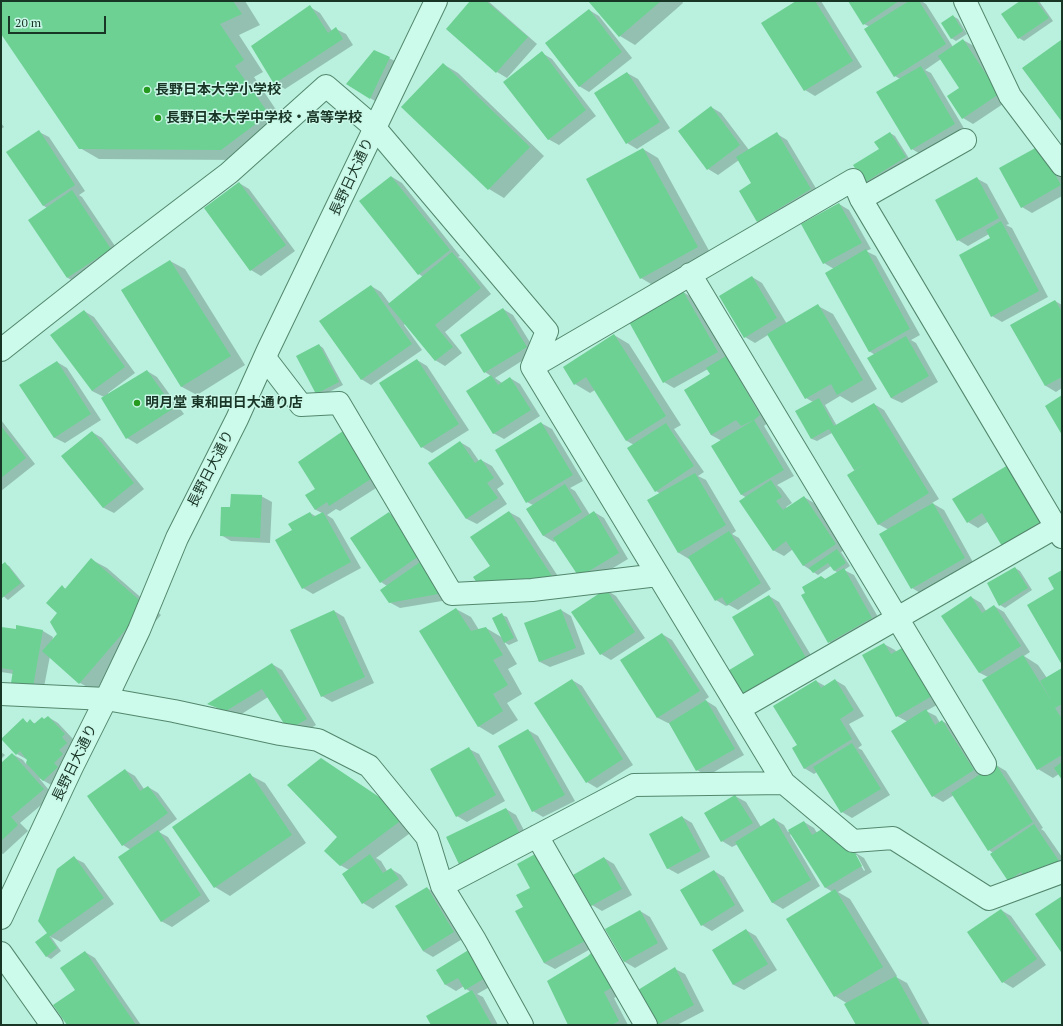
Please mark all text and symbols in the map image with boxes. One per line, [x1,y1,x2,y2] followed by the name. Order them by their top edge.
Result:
[10,8,108,34] scale bar
[15,15,41,30] text: 20 m
[155,82,281,98] place label: 長野日本大学小学校
[142,85,152,95] marker: 長野日本大学小学校
[166,110,362,126] place label: 長野日本大学中学校・高等学校
[153,113,163,123] marker: 長野日本大学中学校・高等学校
[327,135,377,219] street label: 長野日大通り
[145,395,303,411] place label: 明月堂 東和田日大通り店
[132,398,142,408] marker: 明月堂 東和田日大通り店
[184,428,238,510] street label: 長野日大通り
[49,722,101,804] street label: 長野日大通り

